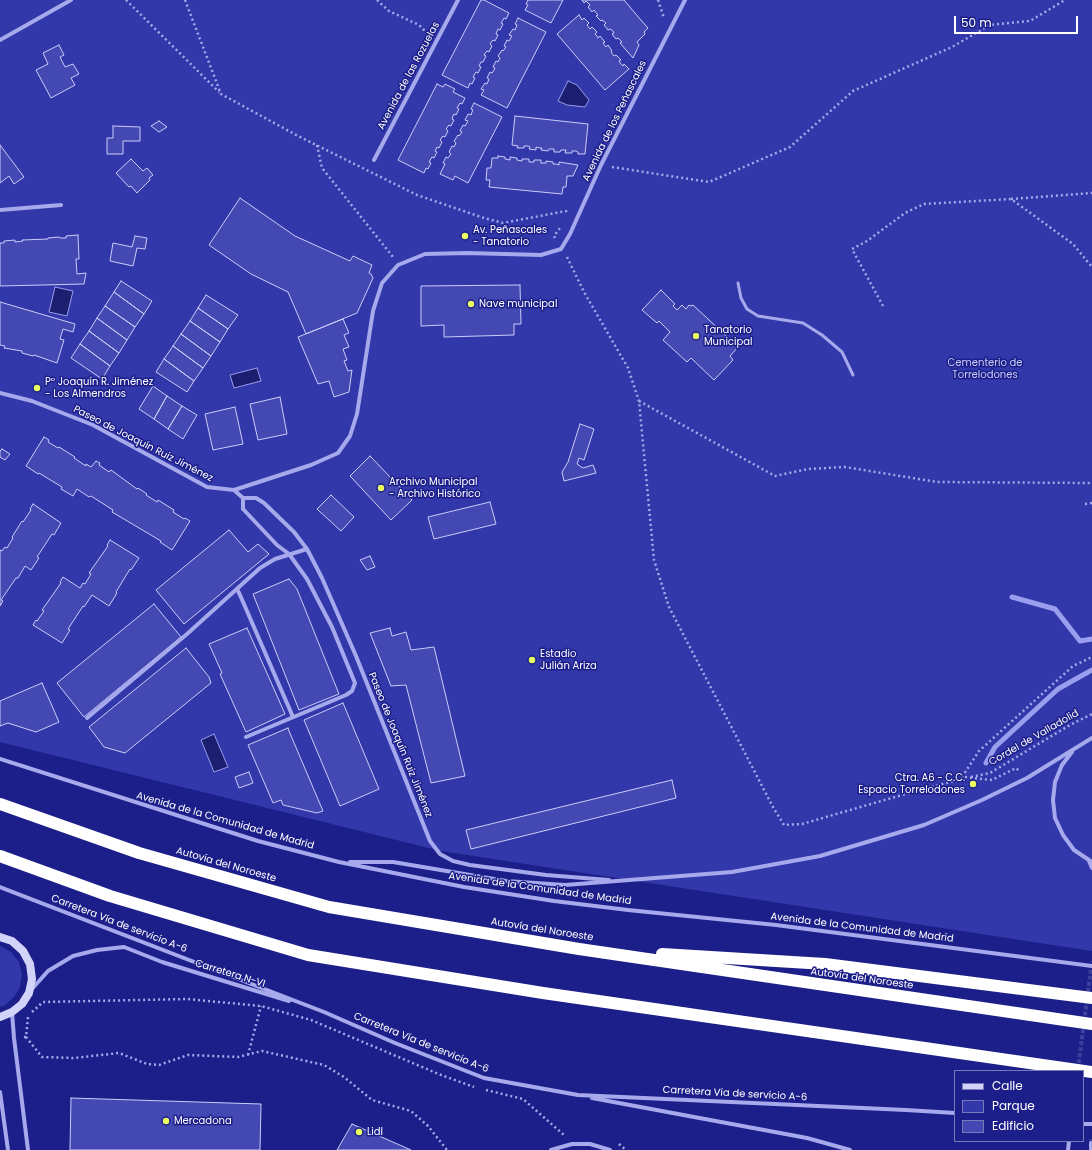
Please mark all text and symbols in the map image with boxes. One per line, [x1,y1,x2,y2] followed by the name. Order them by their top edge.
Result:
[956,8,1080,34] scale bar
[961,14,992,31] text: 50 m
[375,20,443,132] street label: Avenida de las Rozuelas
[580,59,650,183] street label: Avenida de los Peñascales
[473,224,547,248] place label: Av. Peñascales - Tanatorio
[460,231,470,241] marker: Av. Peñascales - Tanatorio
[479,298,557,310] place label: Nave municipal
[466,299,476,309] marker: Nave municipal
[704,324,752,348] place label: Tanatorio Municipal
[691,331,701,341] marker: Tanatorio Municipal
[948,357,1022,380] park label: Cementerio de Torrelodones
[45,376,153,400] place label: Pº Joaquín R. Jiménez - Los Almendros
[32,383,42,393] marker: Pº Joaquín R. Jiménez - Los Almendros
[71,403,215,485] street label: Paseo de Joaquín Ruiz Jiménez
[389,476,481,500] place label: Archivo Municipal - Archivo Histórico
[376,483,386,493] marker: Archivo Municipal - Archivo Histórico
[540,648,597,672] place label: Estadio Julián Ariza
[527,655,537,665] marker: Estadio Julián Ariza
[365,671,435,819] street label: Paseo de Joaquín Ruiz Jiménez
[987,707,1081,769] street label: Cordel de Valladolid
[858,772,965,796] place label: Ctra. A6 - C.C. Espacio Torrelodones
[968,779,978,789] marker: Ctra. A6 - C.C. Espacio Torrelodones
[135,790,315,852] street label: Avenida de la Comunidad de Madrid
[175,845,277,885] street label: Autovía del Noroeste
[448,870,632,908] street label: Avenida de la Comunidad de Madrid
[49,892,189,956] street label: Carretera Vía de servicio A-6
[770,911,954,945] street label: Avenida de la Comunidad de Madrid
[490,916,594,944] street label: Autovía del Noroeste
[193,958,267,990] street label: Carretera N-VI
[810,966,914,992] street label: Autovía del Noroeste
[352,1010,490,1076] street label: Carretera Vía de servicio A-6
[954,1070,1084,1142] legend
[992,1077,1023,1094] text: Calle
[662,1084,808,1104] street label: Carretera Vía de servicio A-6
[992,1097,1035,1114] text: Parque
[174,1115,232,1127] place label: Mercadona
[161,1116,171,1126] marker: Mercadona
[992,1117,1034,1134] text: Edificio
[367,1126,383,1138] place label: Lidl
[354,1127,364,1137] marker: Lidl

